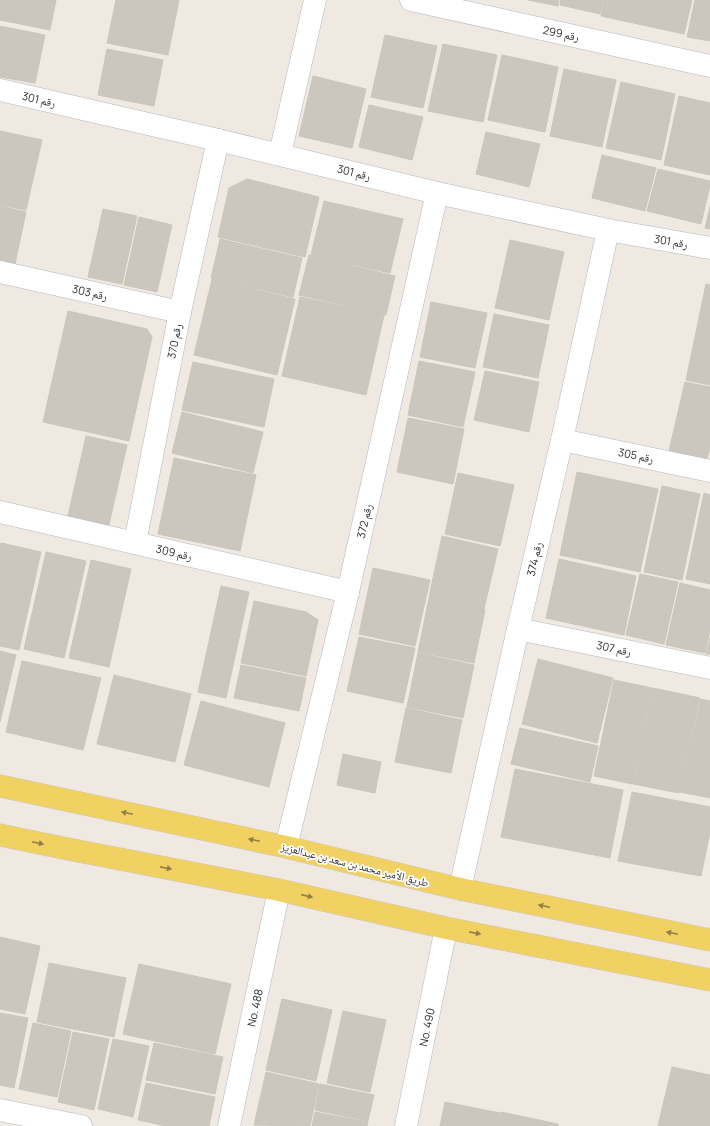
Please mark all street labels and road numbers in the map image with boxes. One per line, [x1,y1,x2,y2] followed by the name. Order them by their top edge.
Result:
[541,22,581,45] street label: رقم 299
[21,88,57,111] street label: رقم 301
[335,161,372,184] street label: رقم 301
[653,231,689,252] street label: رقم 301
[71,281,109,304] street label: رقم 303
[163,322,186,360] street label: رقم 370
[617,444,655,467] street label: رقم 305
[353,502,376,540] street label: رقم 372
[523,540,546,578] street label: رقم 374
[154,541,193,564] street label: رقم 309
[595,637,633,660] street label: رقم 307
[279,838,430,890] street label: طريق الأمير محمد بن سعد بن عبدالعزيز
[243,987,265,1028] street label: No. 488
[415,1007,437,1047] street label: No. 490

